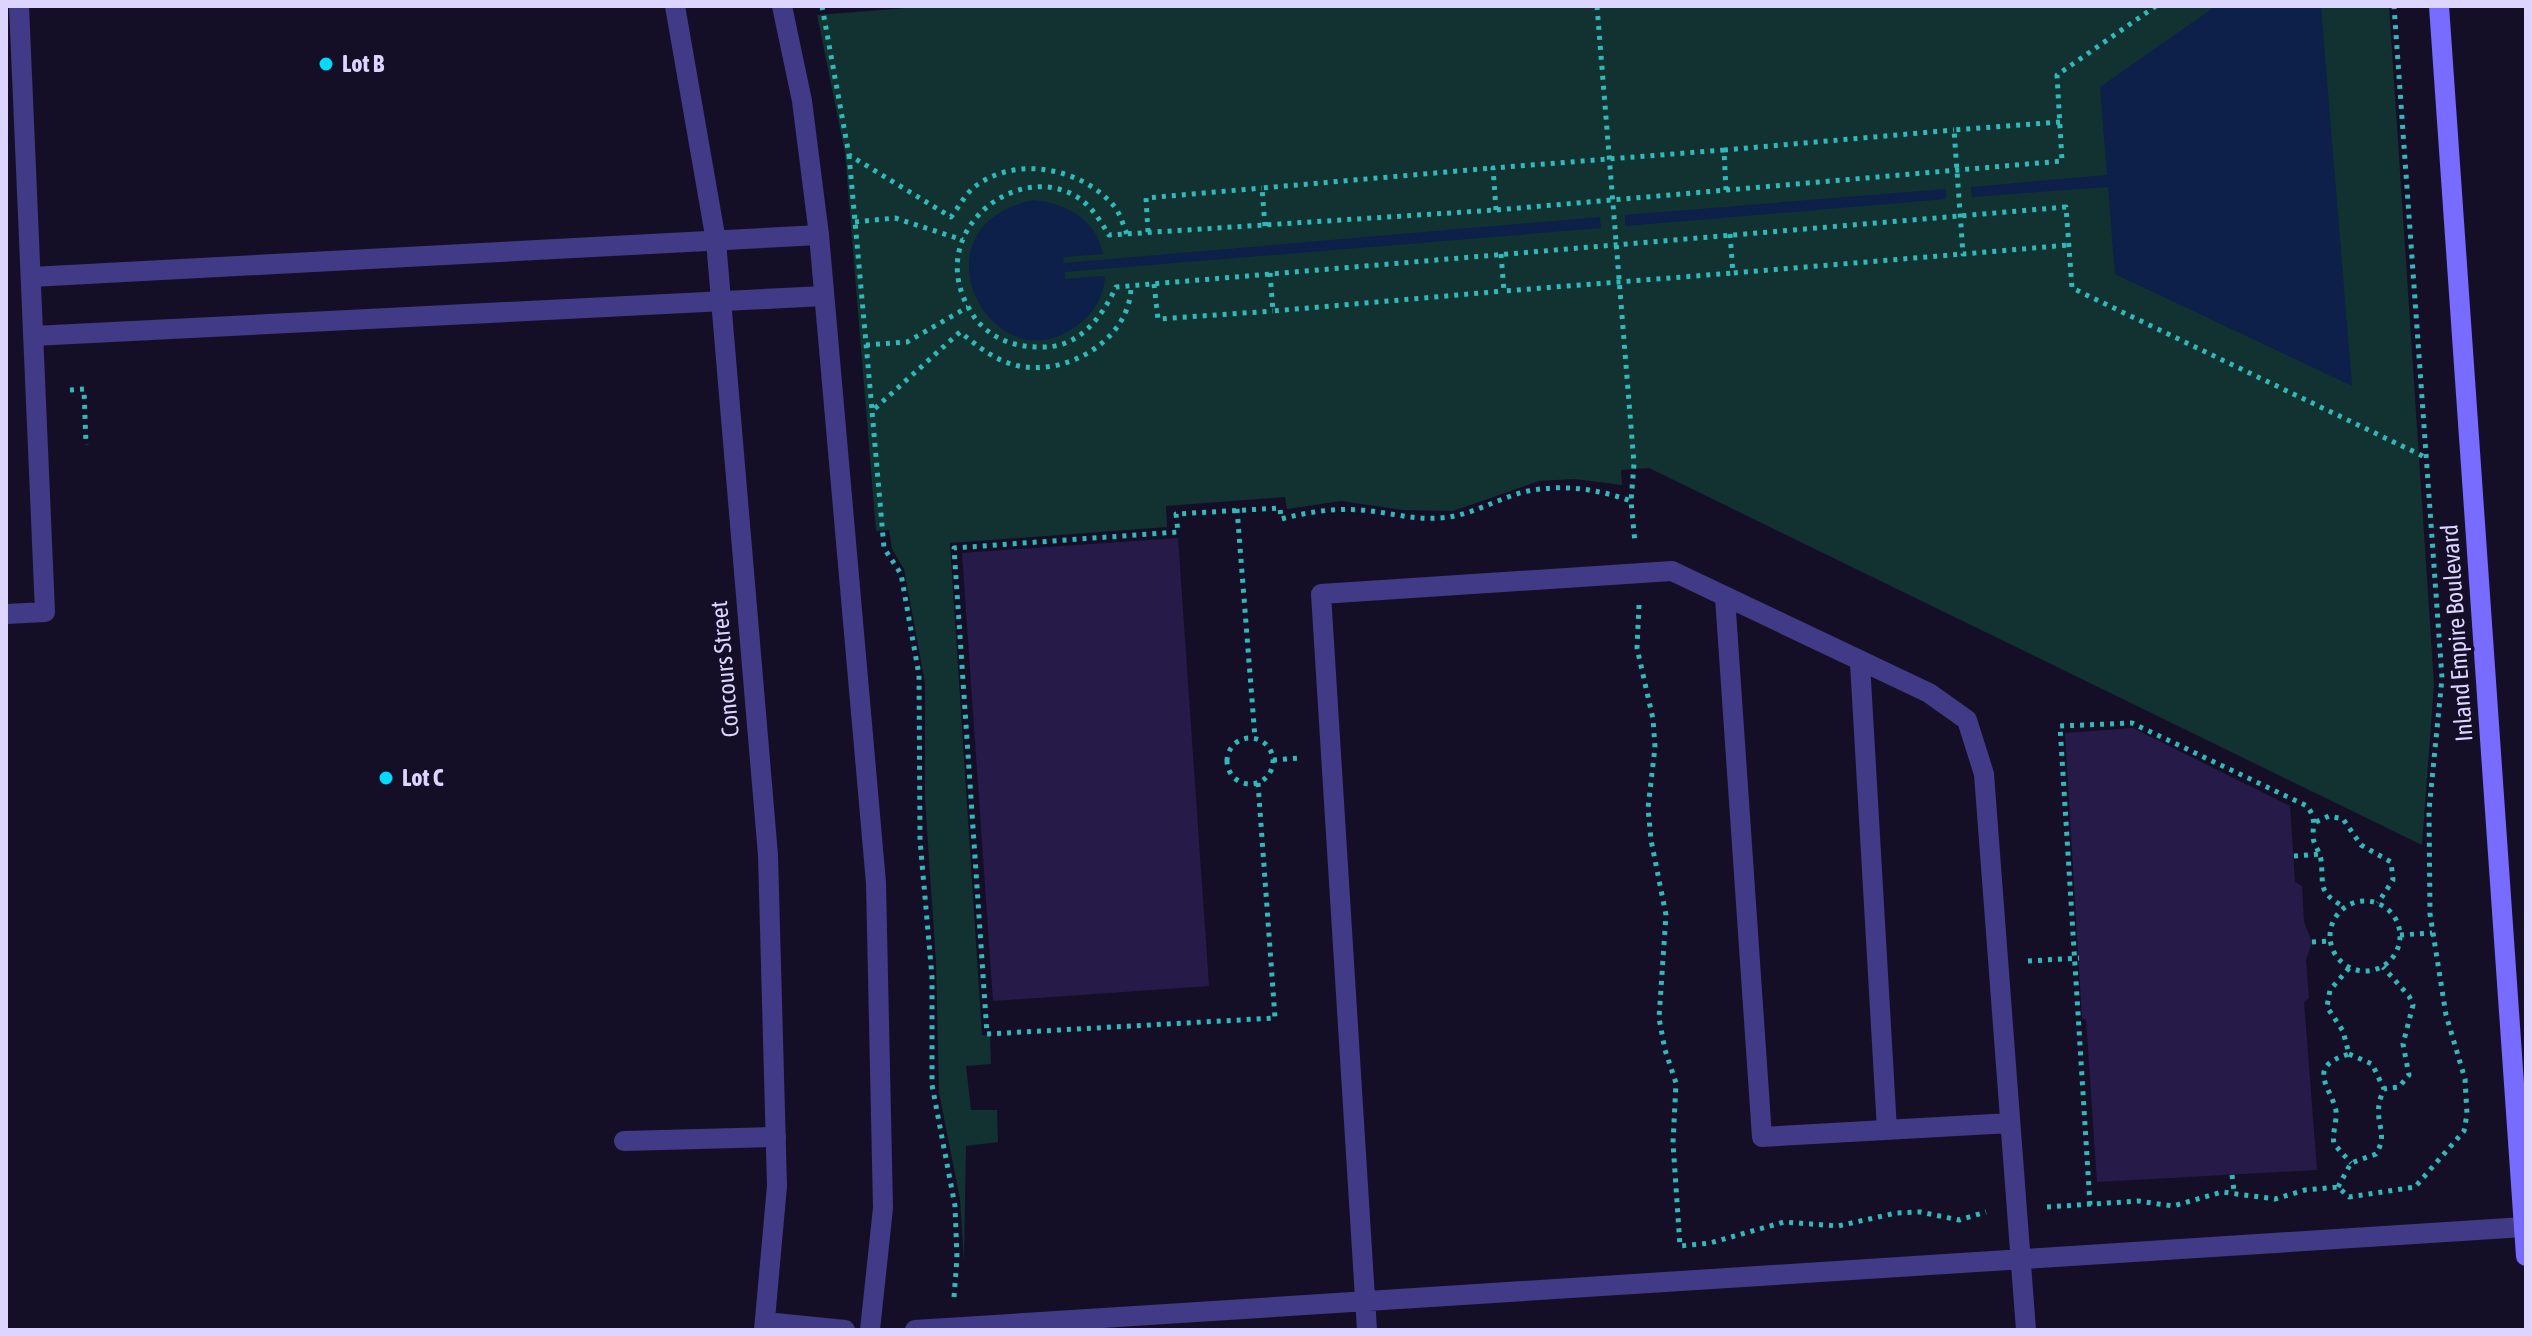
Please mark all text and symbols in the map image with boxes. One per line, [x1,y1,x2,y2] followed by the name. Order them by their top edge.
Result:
[342,50,385,77] place label: Lot B
[317,55,335,73] marker: Lot B
[2435,524,2478,742] street label: Inland Empire Boulevard
[705,600,744,738] street label: Concours Street
[402,764,444,791] place label: Lot C
[377,769,395,787] marker: Lot C

